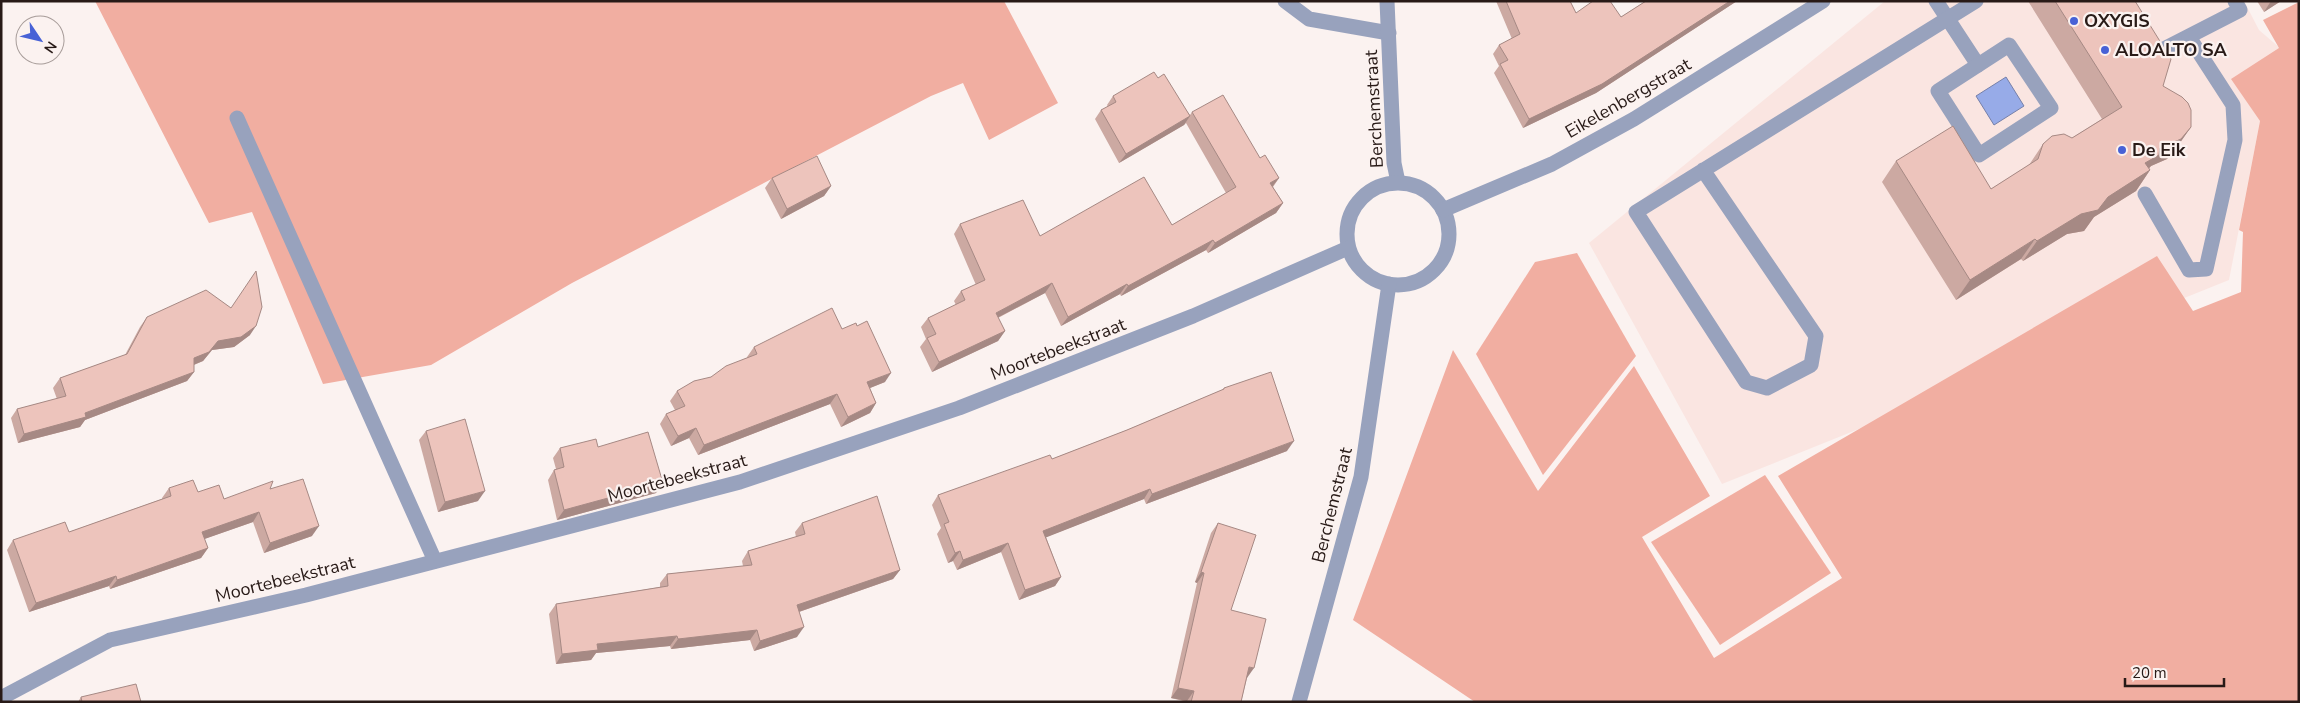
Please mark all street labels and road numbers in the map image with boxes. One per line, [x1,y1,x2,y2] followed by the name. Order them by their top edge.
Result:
[1359,49,1389,169] street label: Berchemstraat
[1561,52,1696,144] street label: Eikelenbergstraat
[987,312,1130,386] street label: Moortebeekstraat
[1306,444,1358,565] street label: Berchemstraat
[605,448,750,508] street label: Moortebeekstraat
[213,550,358,608] street label: Moortebeekstraat

